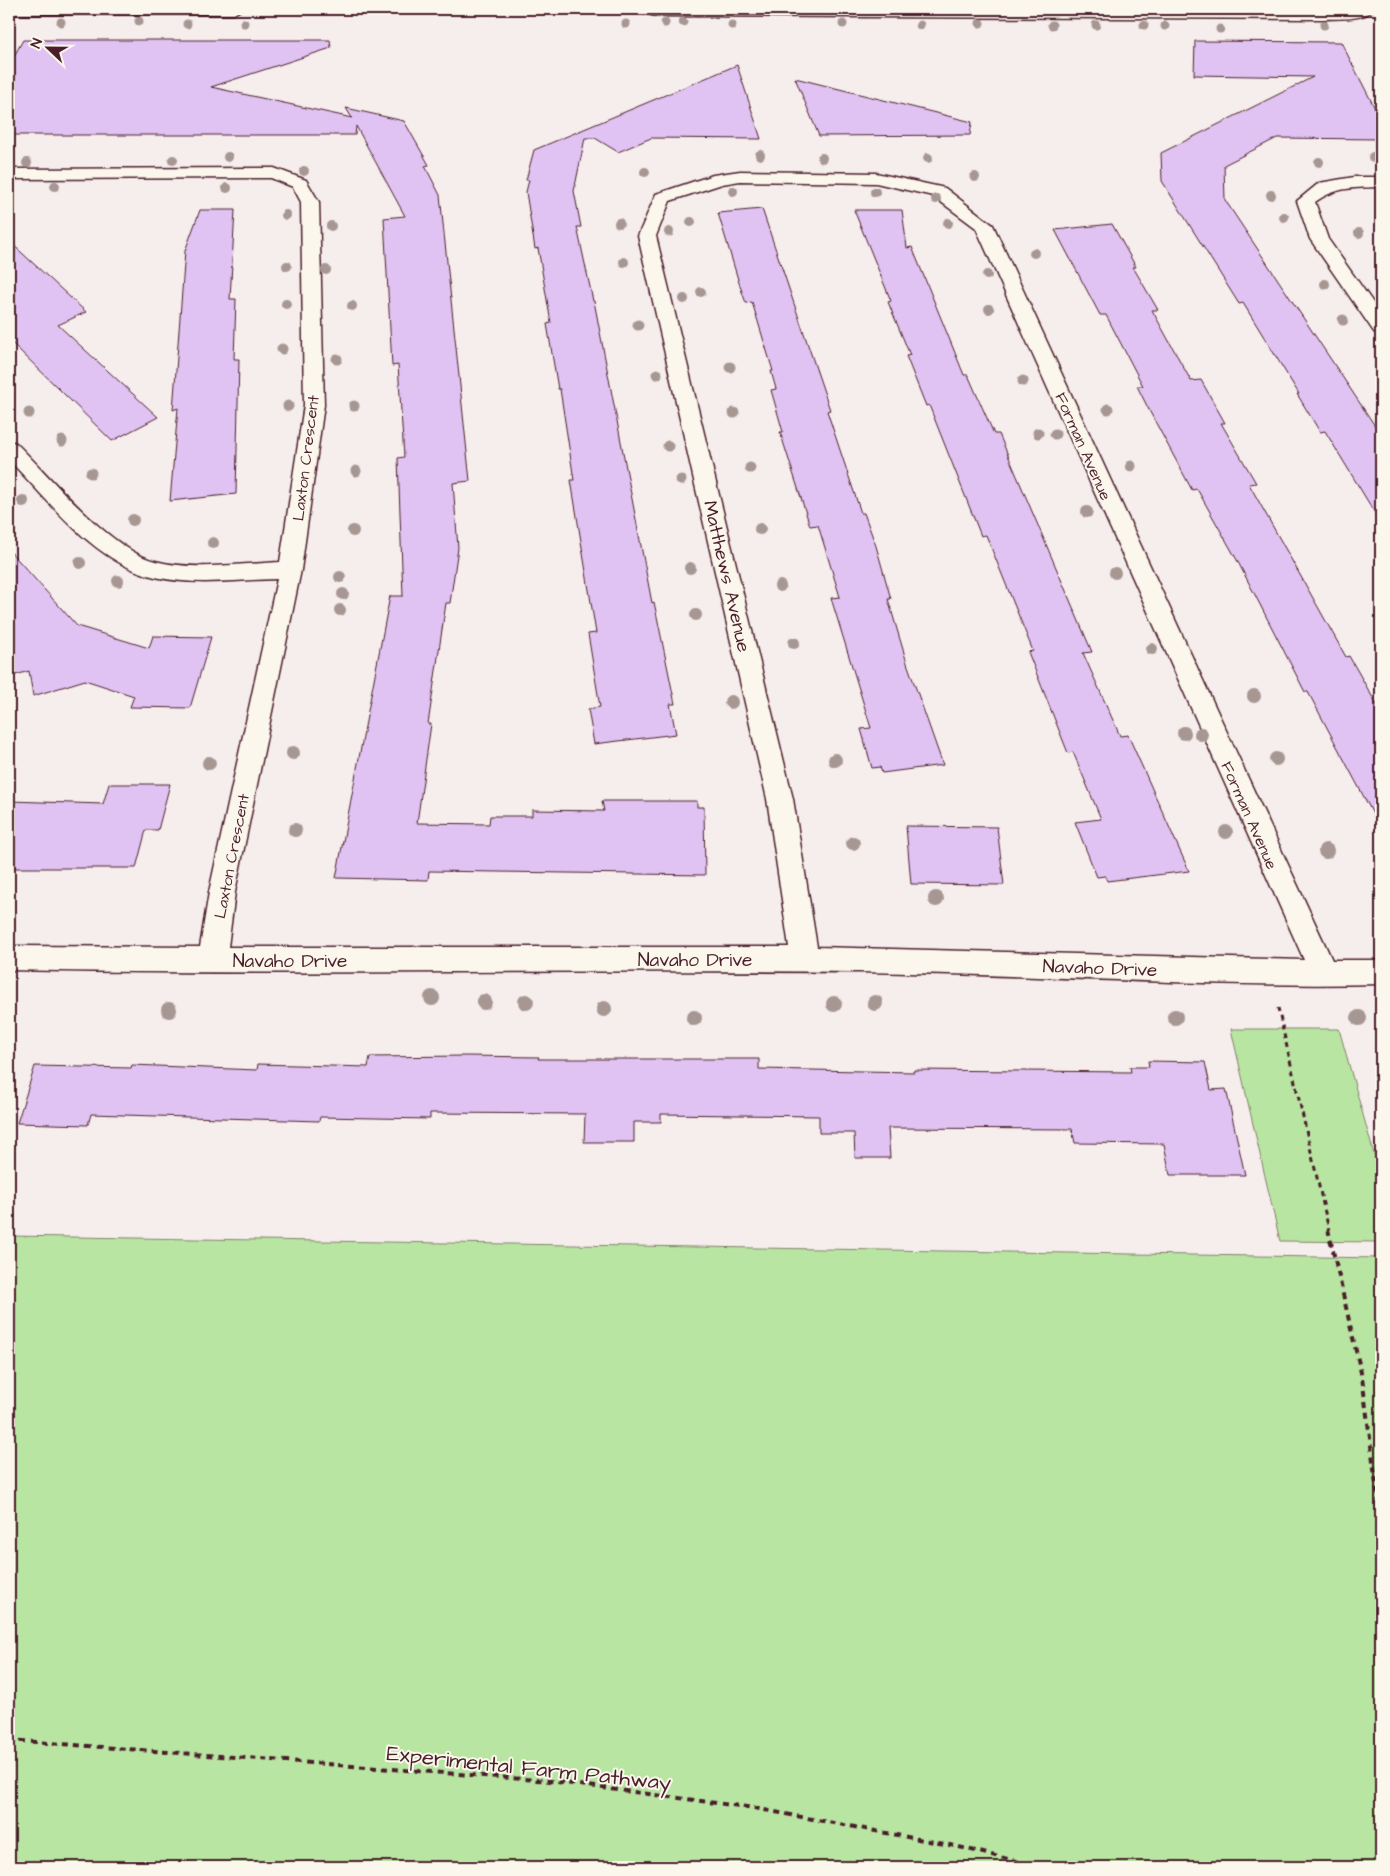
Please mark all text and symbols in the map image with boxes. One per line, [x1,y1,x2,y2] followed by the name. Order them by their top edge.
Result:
[22,22,72,72] north arrow
[26,35,48,51] text: N
[1049,389,1117,504] street label: Forman Avenue
[287,393,325,522] street label: Laxton Crescent
[696,498,757,655] street label: Matthews Avenue
[1215,758,1283,873] street label: Forman Avenue
[209,791,255,920] street label: Laxton Crescent
[638,947,752,974] street label: Navaho Drive
[233,948,347,975] street label: Navaho Drive
[1042,953,1158,984] street label: Navaho Drive
[385,1738,673,1800] street label: Experimental Farm Pathway

